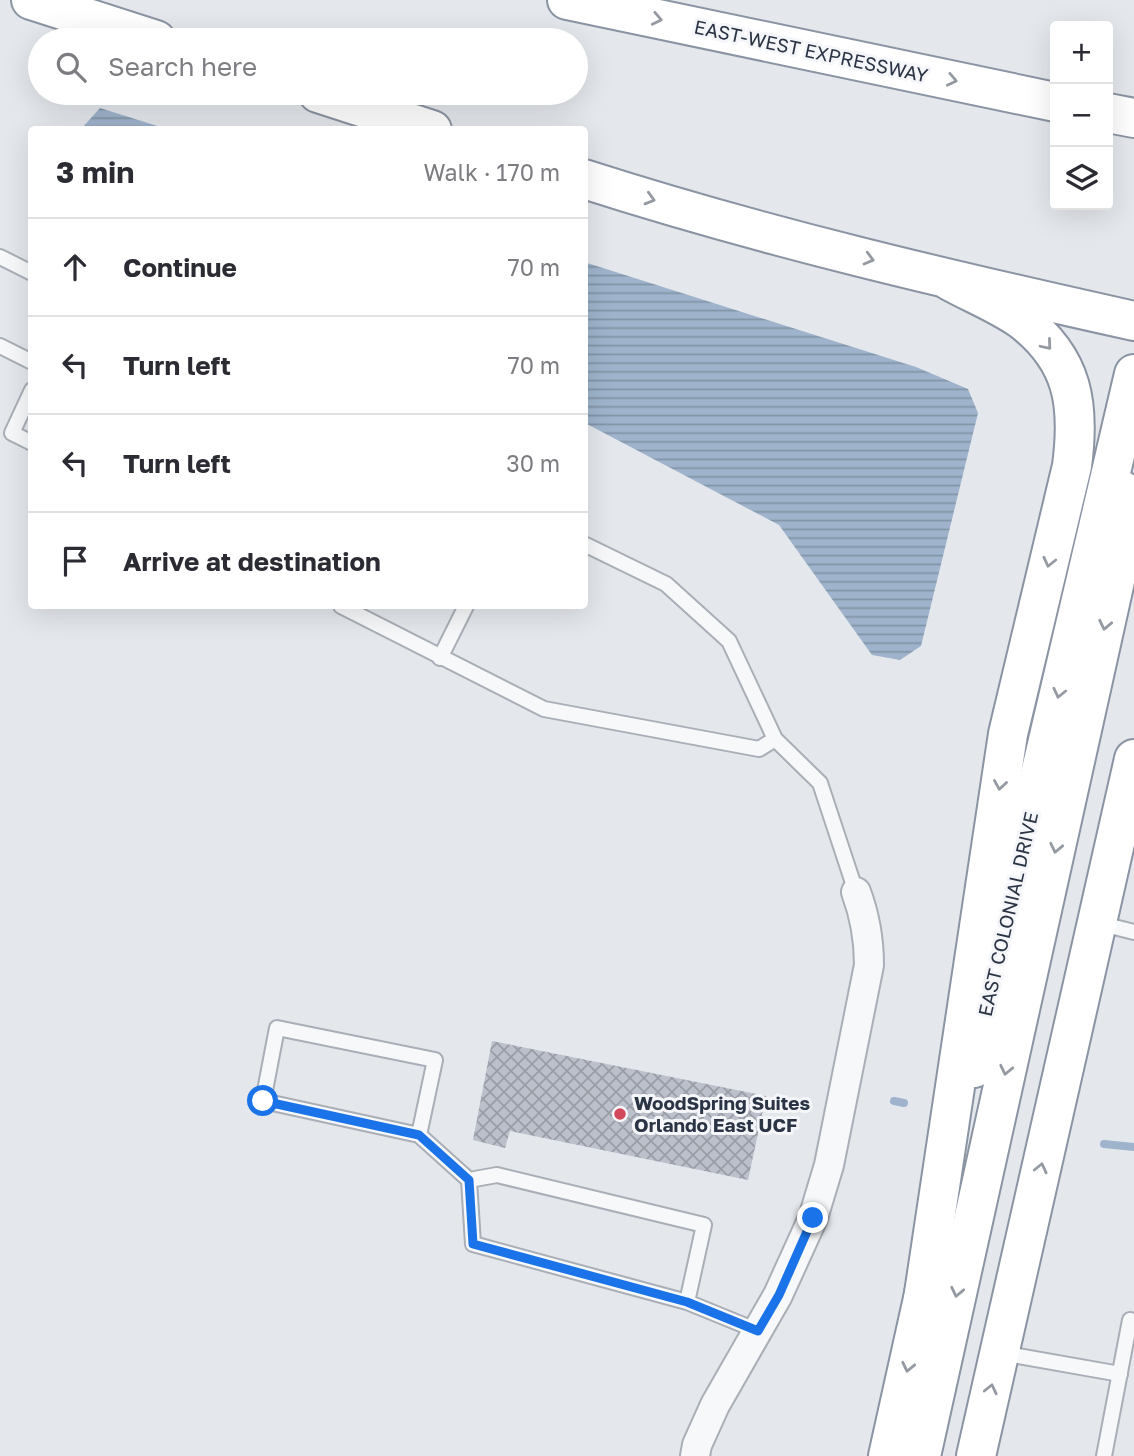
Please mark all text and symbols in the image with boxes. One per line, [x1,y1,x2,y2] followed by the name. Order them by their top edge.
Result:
[651,10,663,25] one-way arrow
[692,15,930,87] street label: EAST-WEST EXPRESSWAY
[1050,21,1113,210] map controls
[1050,21,1113,84] button: +
[28,28,588,105] search box
[52,48,90,86] icon: search
[108,51,257,82] text: Search here
[946,72,958,87] one-way arrow
[1050,84,1113,147] button: −
[1050,147,1113,210] button: layers
[56,154,134,190] text: 3 min
[423,158,560,186] text: Walk · 170 m
[643,191,655,206] one-way arrow
[56,248,94,286] icon: ahead
[863,251,875,265] one-way arrow
[123,252,237,283] text: Continue
[507,253,560,281] text: 70 m
[1039,337,1052,350] one-way arrow
[56,346,94,384] icon: left
[123,350,231,381] text: Turn left
[507,351,560,379] text: 70 m
[56,444,94,482] icon: left
[123,448,231,479] text: Turn left
[506,449,560,477] text: 30 m
[56,542,94,580] icon: arrive
[123,546,381,577] text: Arrive at destination
[1043,556,1057,568] one-way arrow
[1098,619,1113,631] one-way arrow
[1053,687,1067,699] one-way arrow
[993,779,1008,790] one-way arrow
[973,809,1042,1018] street label: EAST COLONIAL DRIVE
[1049,841,1064,853] one-way arrow
[1000,1064,1015,1076] one-way arrow
[247,1085,278,1116] route start
[634,1091,811,1136] place label: WoodSpring Suites Orlando East UCF
[612,1106,628,1122] marker: WoodSpring Suites Orlando East UCF
[1033,1162,1048,1174] one-way arrow
[797,1202,828,1233] route end
[951,1286,966,1298] one-way arrow
[902,1361,916,1373] one-way arrow
[983,1383,997,1395] one-way arrow

